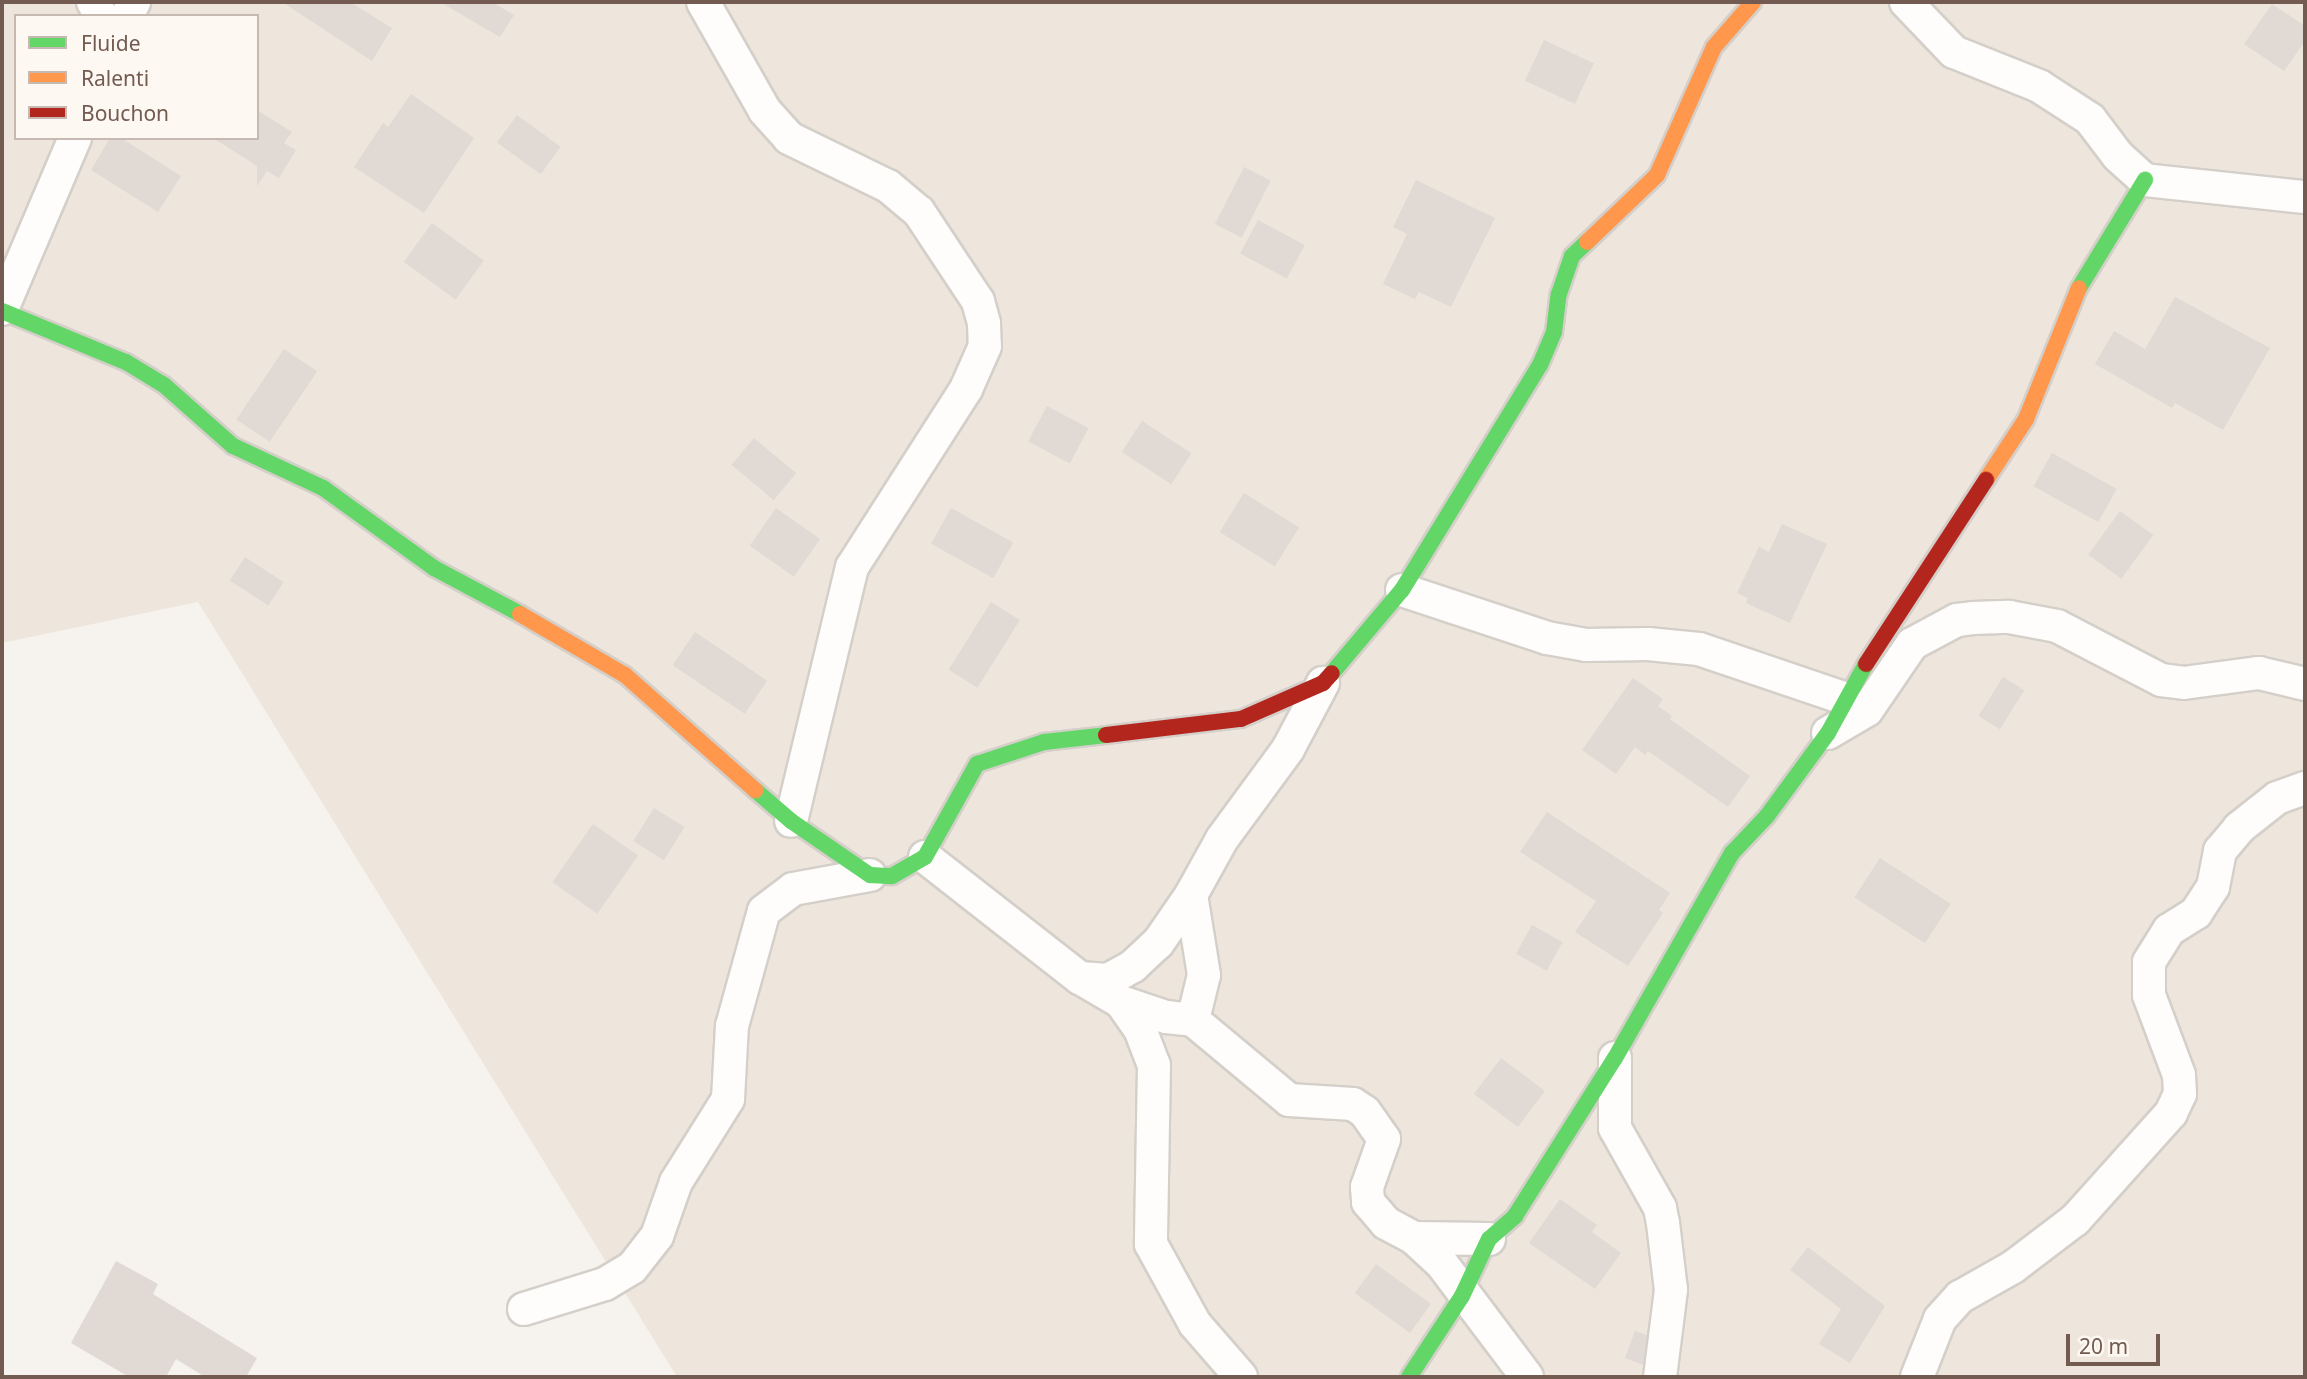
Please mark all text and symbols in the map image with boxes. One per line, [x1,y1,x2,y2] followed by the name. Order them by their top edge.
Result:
[14,14,259,140] legend
[81,29,140,57] text: Fluide
[81,64,149,92] text: Ralenti
[81,99,169,127] text: Bouchon
[2069,1320,2164,1364] scale bar
[2079,1332,2128,1360] text: 20 m

